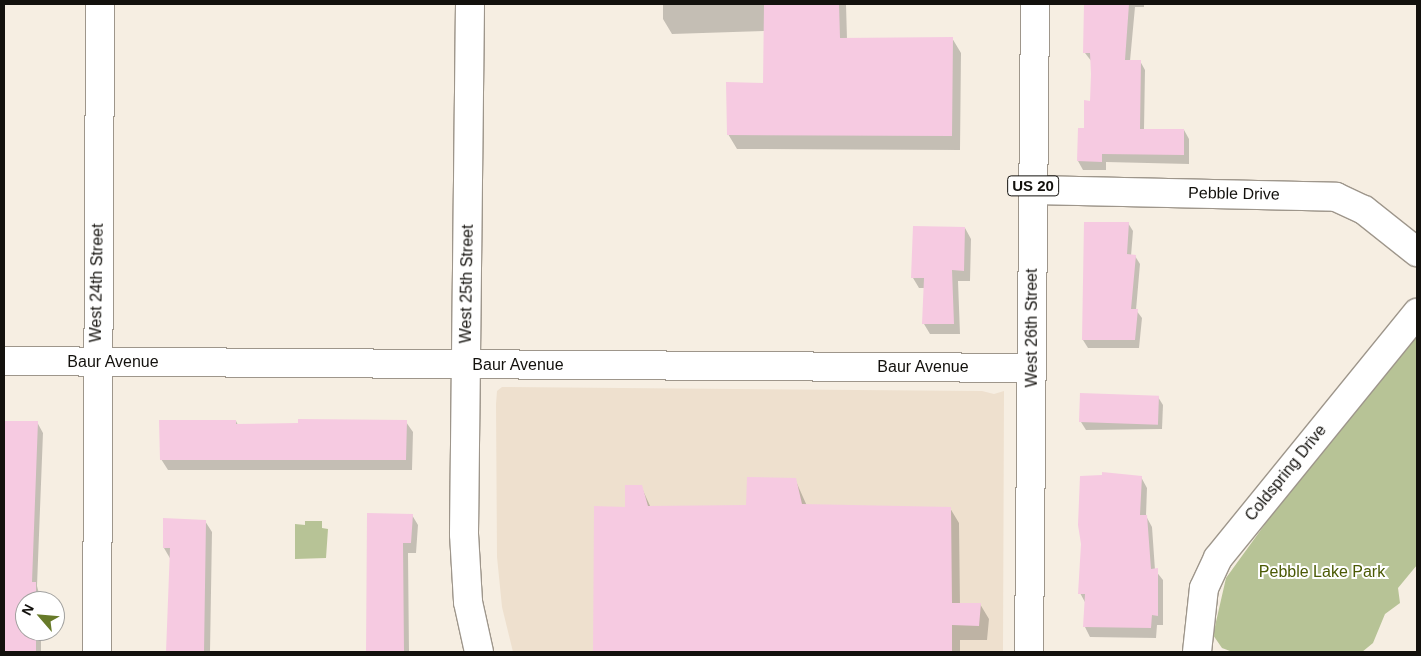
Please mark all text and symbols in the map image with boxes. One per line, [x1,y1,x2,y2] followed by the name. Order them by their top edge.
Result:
[1007,174,1059,198] road number: US 20
[1188,184,1280,204] street label: Pebble Drive
[86,223,108,343] street label: West 24th Street
[456,224,478,344] street label: West 25th Street
[1022,269,1042,387] street label: West 26th Street
[67,352,159,372] street label: Baur Avenue
[472,355,564,375] street label: Baur Avenue
[877,357,969,377] street label: Baur Avenue
[1241,421,1331,525] street label: Coldspring Drive
[1259,562,1385,582] park label: Pebble Lake Park
[15,591,65,641] north arrow
[18,602,37,618] text: N

